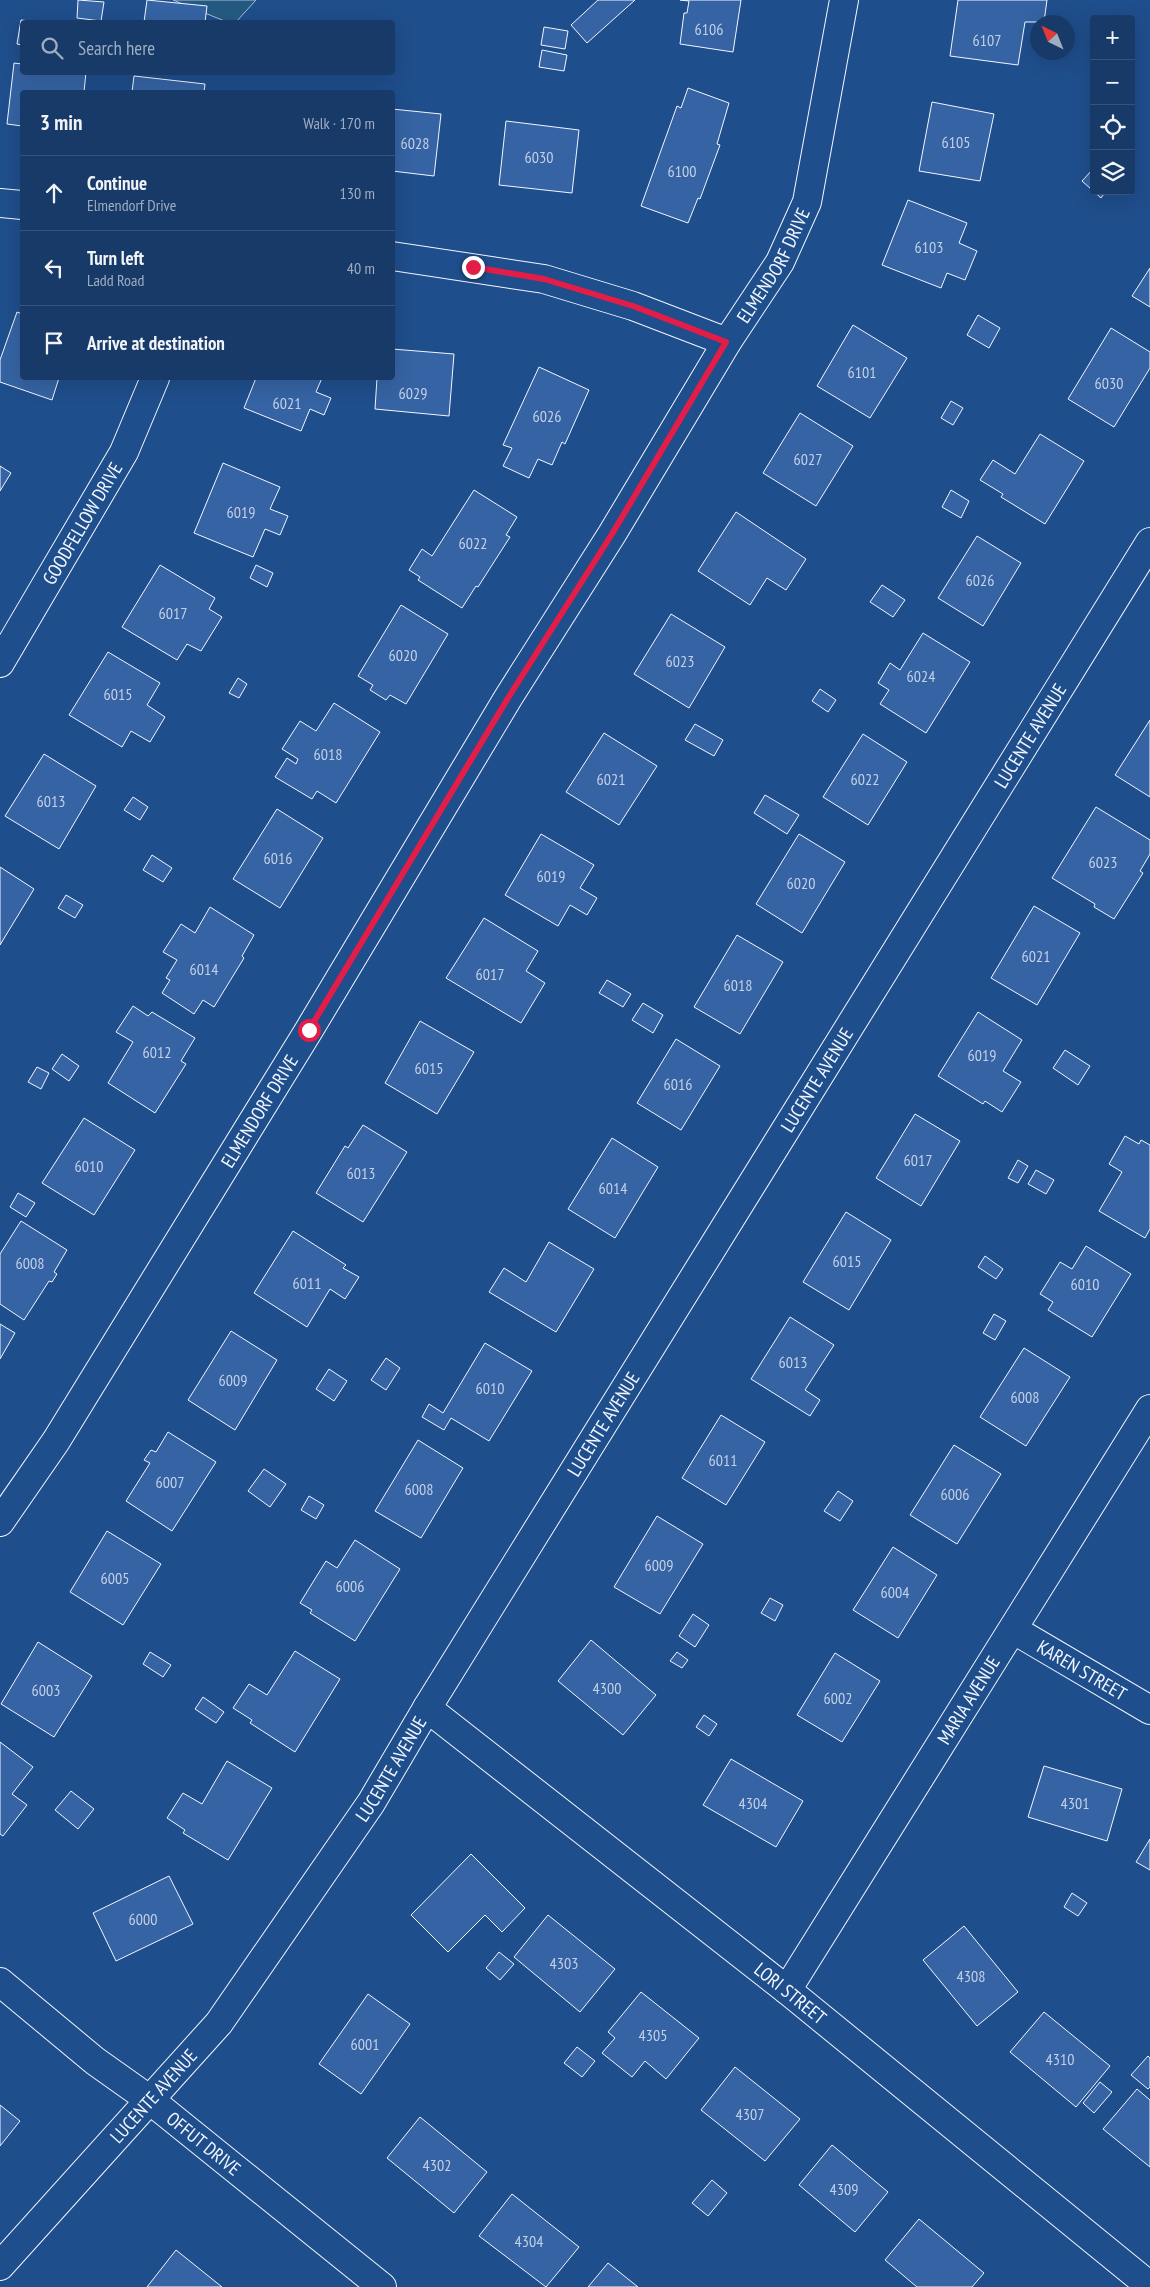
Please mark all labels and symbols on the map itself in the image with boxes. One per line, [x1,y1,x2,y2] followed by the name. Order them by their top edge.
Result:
[1030,15,1075,60] north arrow
[695,19,723,39] house number: 6106
[973,30,1001,50] house number: 6107
[942,132,970,152] house number: 6105
[401,133,429,153] house number: 6028
[525,147,553,167] house number: 6030
[668,161,696,181] house number: 6100
[731,204,815,327] street label: ELMENDORF DRIVE
[915,237,943,257] house number: 6103
[462,256,485,279] route end
[848,362,876,382] house number: 6101
[1095,373,1123,393] house number: 6030
[399,383,427,403] house number: 6029
[273,393,301,413] house number: 6021
[533,406,561,426] house number: 6026
[794,449,822,469] house number: 6027
[37,458,127,589] street label: GOODFELLOW DRIVE
[227,502,255,522] house number: 6019
[459,533,487,553] house number: 6022
[966,570,994,590] house number: 6026
[159,603,187,623] house number: 6017
[389,645,417,665] house number: 6020
[666,651,694,671] house number: 6023
[907,666,935,686] house number: 6024
[989,679,1071,792] street label: LUCENTE AVENUE
[104,684,132,704] house number: 6015
[314,744,342,764] house number: 6018
[597,769,625,789] house number: 6021
[851,769,879,789] house number: 6022
[37,791,65,811] house number: 6013
[264,848,292,868] house number: 6016
[1089,852,1117,872] house number: 6023
[537,866,565,886] house number: 6019
[787,873,815,893] house number: 6020
[1022,946,1050,966] house number: 6021
[190,959,218,979] house number: 6014
[476,964,504,984] house number: 6017
[724,975,752,995] house number: 6018
[298,1019,321,1042] route start
[775,1023,858,1136] street label: LUCENTE AVENUE
[143,1042,171,1062] house number: 6012
[968,1045,996,1065] house number: 6019
[215,1050,303,1172] street label: ELMENDORF DRIVE
[415,1058,443,1078] house number: 6015
[664,1074,692,1094] house number: 6016
[904,1150,932,1170] house number: 6017
[75,1156,103,1176] house number: 6010
[347,1163,375,1183] house number: 6013
[599,1178,627,1198] house number: 6014
[833,1251,861,1271] house number: 6015
[16,1253,44,1273] house number: 6008
[293,1273,321,1293] house number: 6011
[1071,1274,1099,1294] house number: 6010
[779,1352,807,1372] house number: 6013
[562,1367,645,1481] street label: LUCENTE AVENUE
[219,1370,247,1390] house number: 6009
[476,1378,504,1398] house number: 6010
[1011,1387,1039,1407] house number: 6008
[709,1450,737,1470] house number: 6011
[156,1472,184,1492] house number: 6007
[405,1479,433,1499] house number: 6008
[941,1484,969,1504] house number: 6006
[645,1555,673,1575] house number: 6009
[101,1568,129,1588] house number: 6005
[336,1576,364,1596] house number: 6006
[881,1582,909,1602] house number: 6004
[1033,1634,1132,1706] street label: KAREN STREET
[932,1651,1005,1749] street label: MARIA AVENUE
[593,1678,621,1698] house number: 4300
[32,1680,60,1700] house number: 6003
[824,1688,852,1708] house number: 6002
[350,1712,431,1826] street label: LUCENTE AVENUE
[739,1793,767,1813] house number: 4304
[1061,1793,1089,1813] house number: 4301
[129,1909,157,1929] house number: 6000
[550,1953,578,1973] house number: 4303
[750,1957,832,2030] street label: LORI STREET
[957,1966,985,1986] house number: 4308
[639,2025,667,2045] house number: 4305
[351,2034,379,2054] house number: 6001
[105,2044,202,2148] street label: LUCENTE AVENUE
[1046,2049,1074,2069] house number: 4310
[736,2104,764,2124] house number: 4307
[162,2106,246,2180] street label: OFFUT DRIVE
[423,2155,451,2175] house number: 4302
[830,2179,858,2199] house number: 4309
[515,2231,543,2251] house number: 4304

